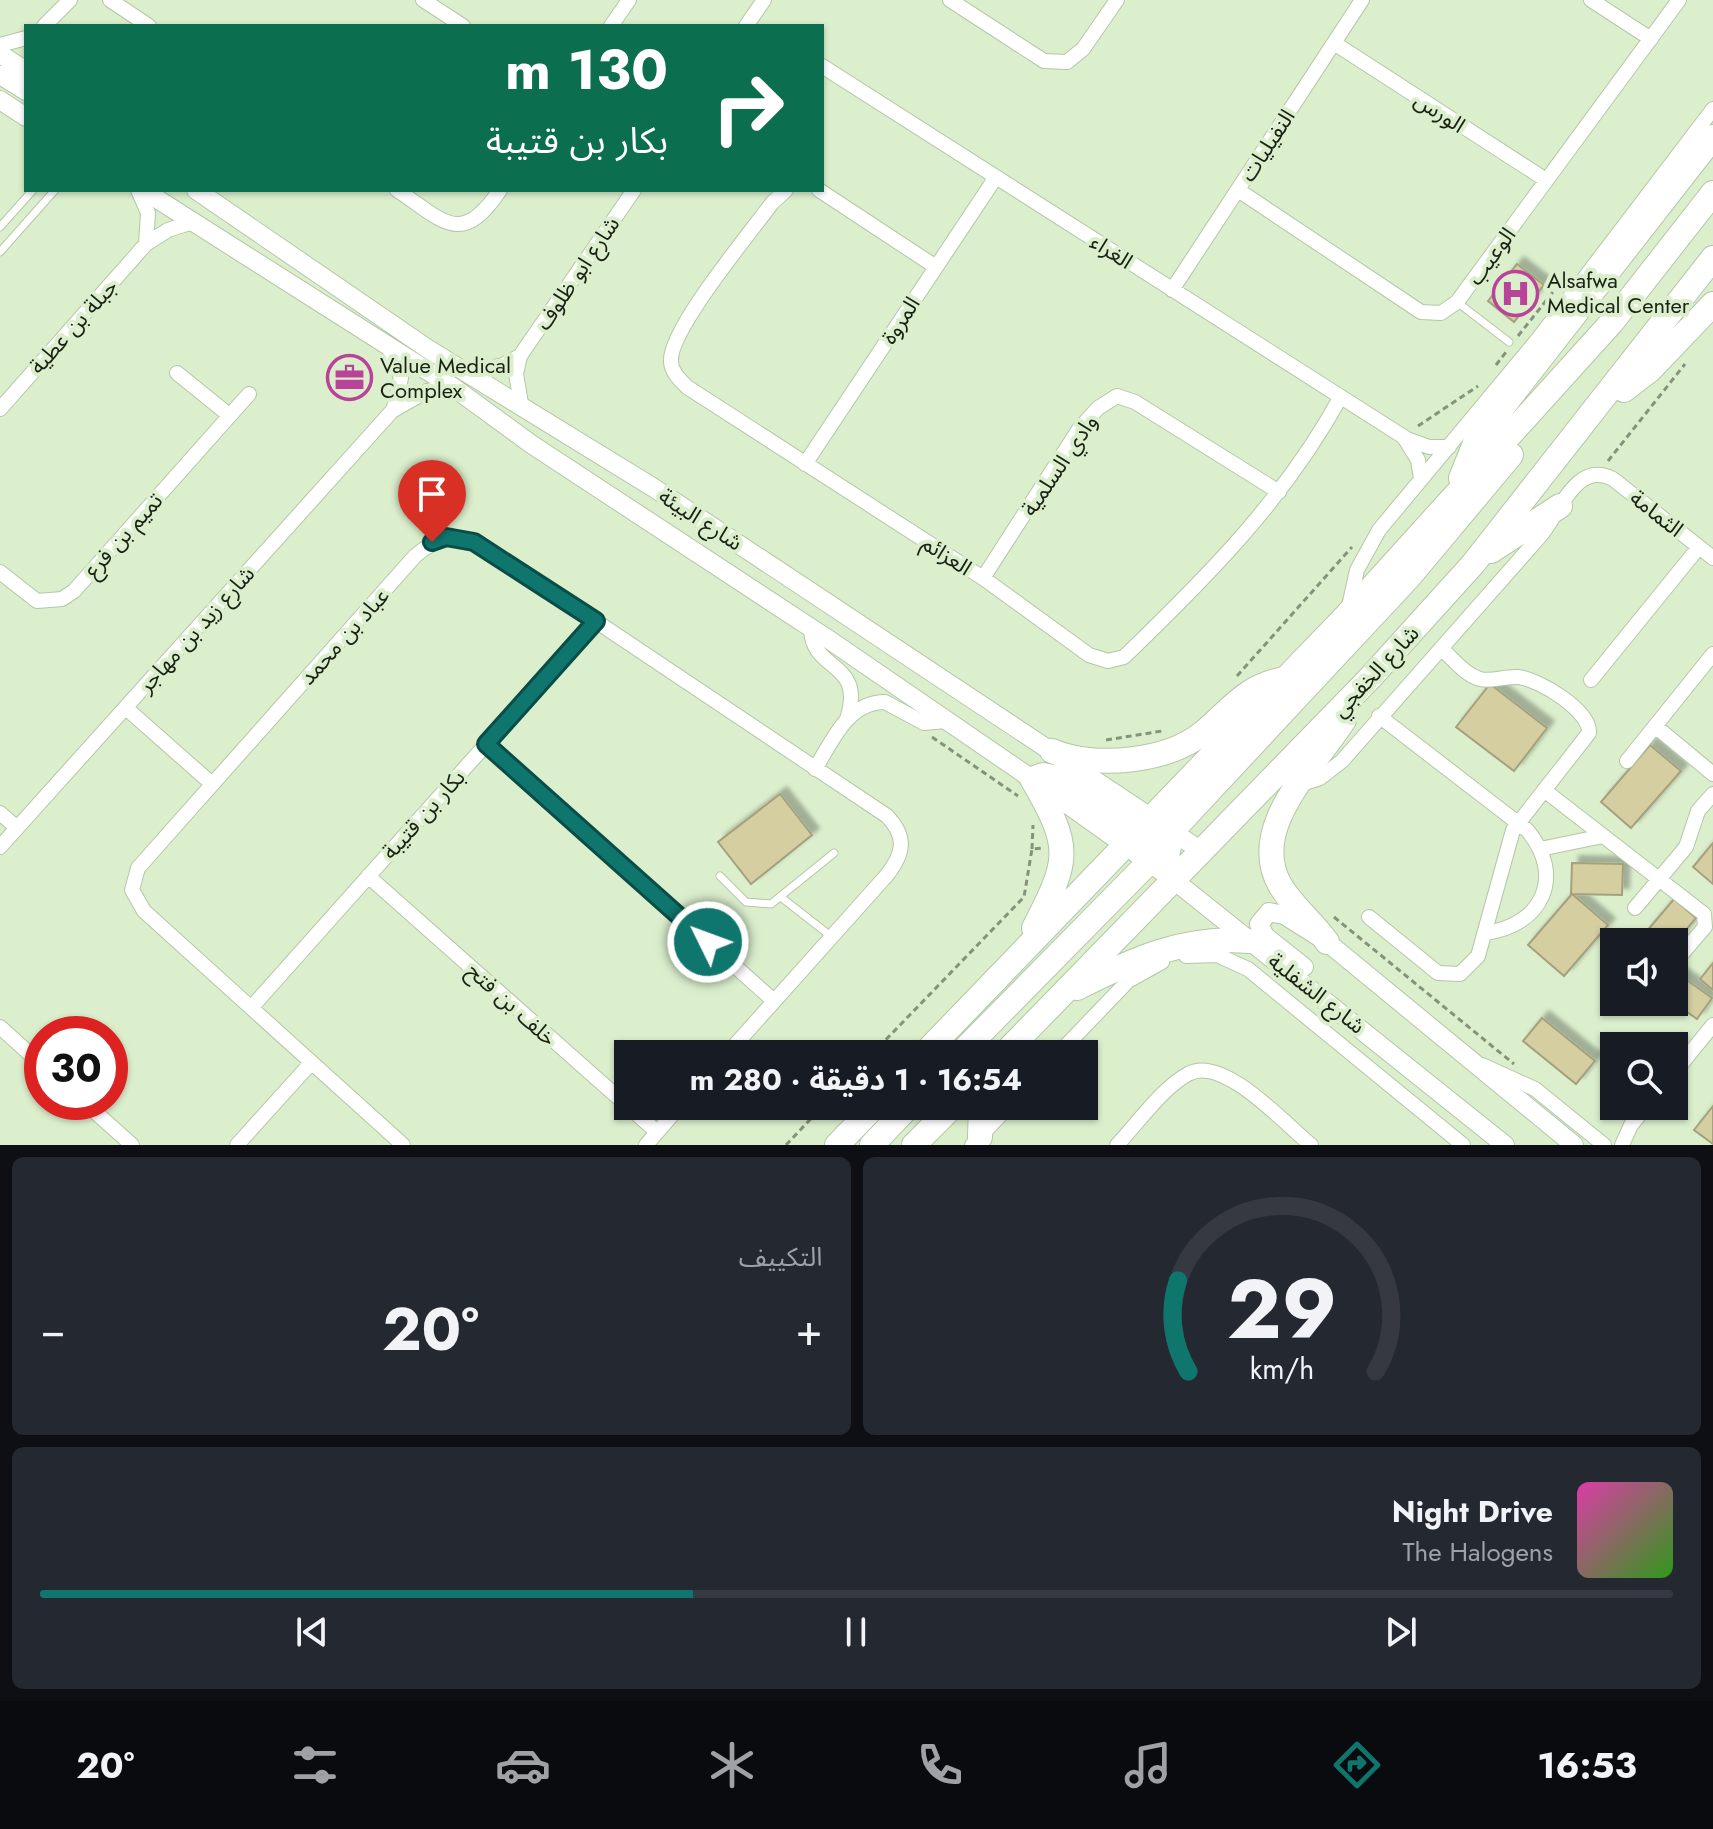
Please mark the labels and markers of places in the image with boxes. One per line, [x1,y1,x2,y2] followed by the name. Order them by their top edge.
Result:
[1547,264,1690,321] place label: Alsafwa Medical Center
[1492,269,1540,317] hospital icon: Alsafwa Medical Center
[380,349,511,406] place label: Value Medical Complex
[325,354,373,402] office icon: Value Medical Complex
[398,460,466,542] pin

